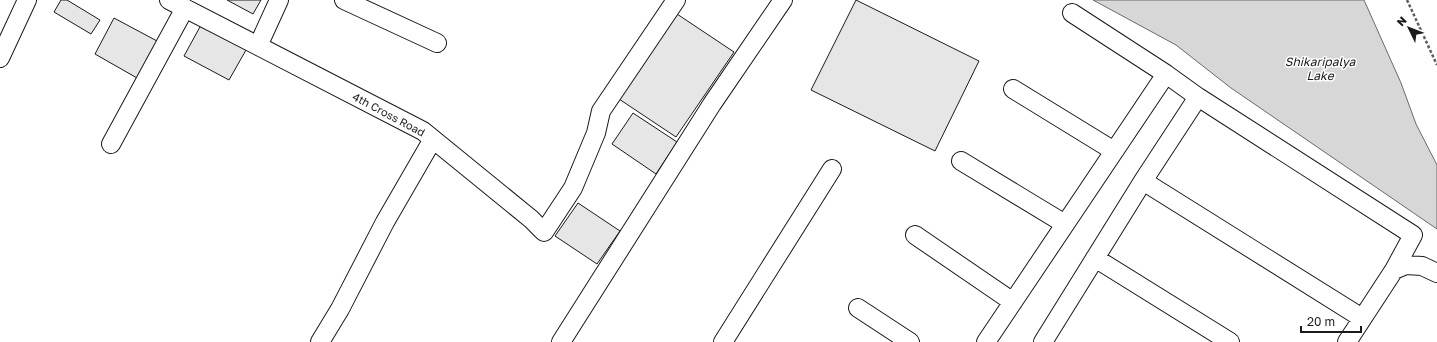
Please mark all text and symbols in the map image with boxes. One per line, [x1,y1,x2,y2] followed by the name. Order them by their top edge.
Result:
[1389,8,1429,48] north arrow
[1394,13,1409,28] text: N
[1285,54,1356,83] water label: Shikaripalya Lake
[351,89,427,139] street label: 4th Cross Road
[1301,308,1361,334] scale bar
[1307,314,1335,329] text: 20 m

